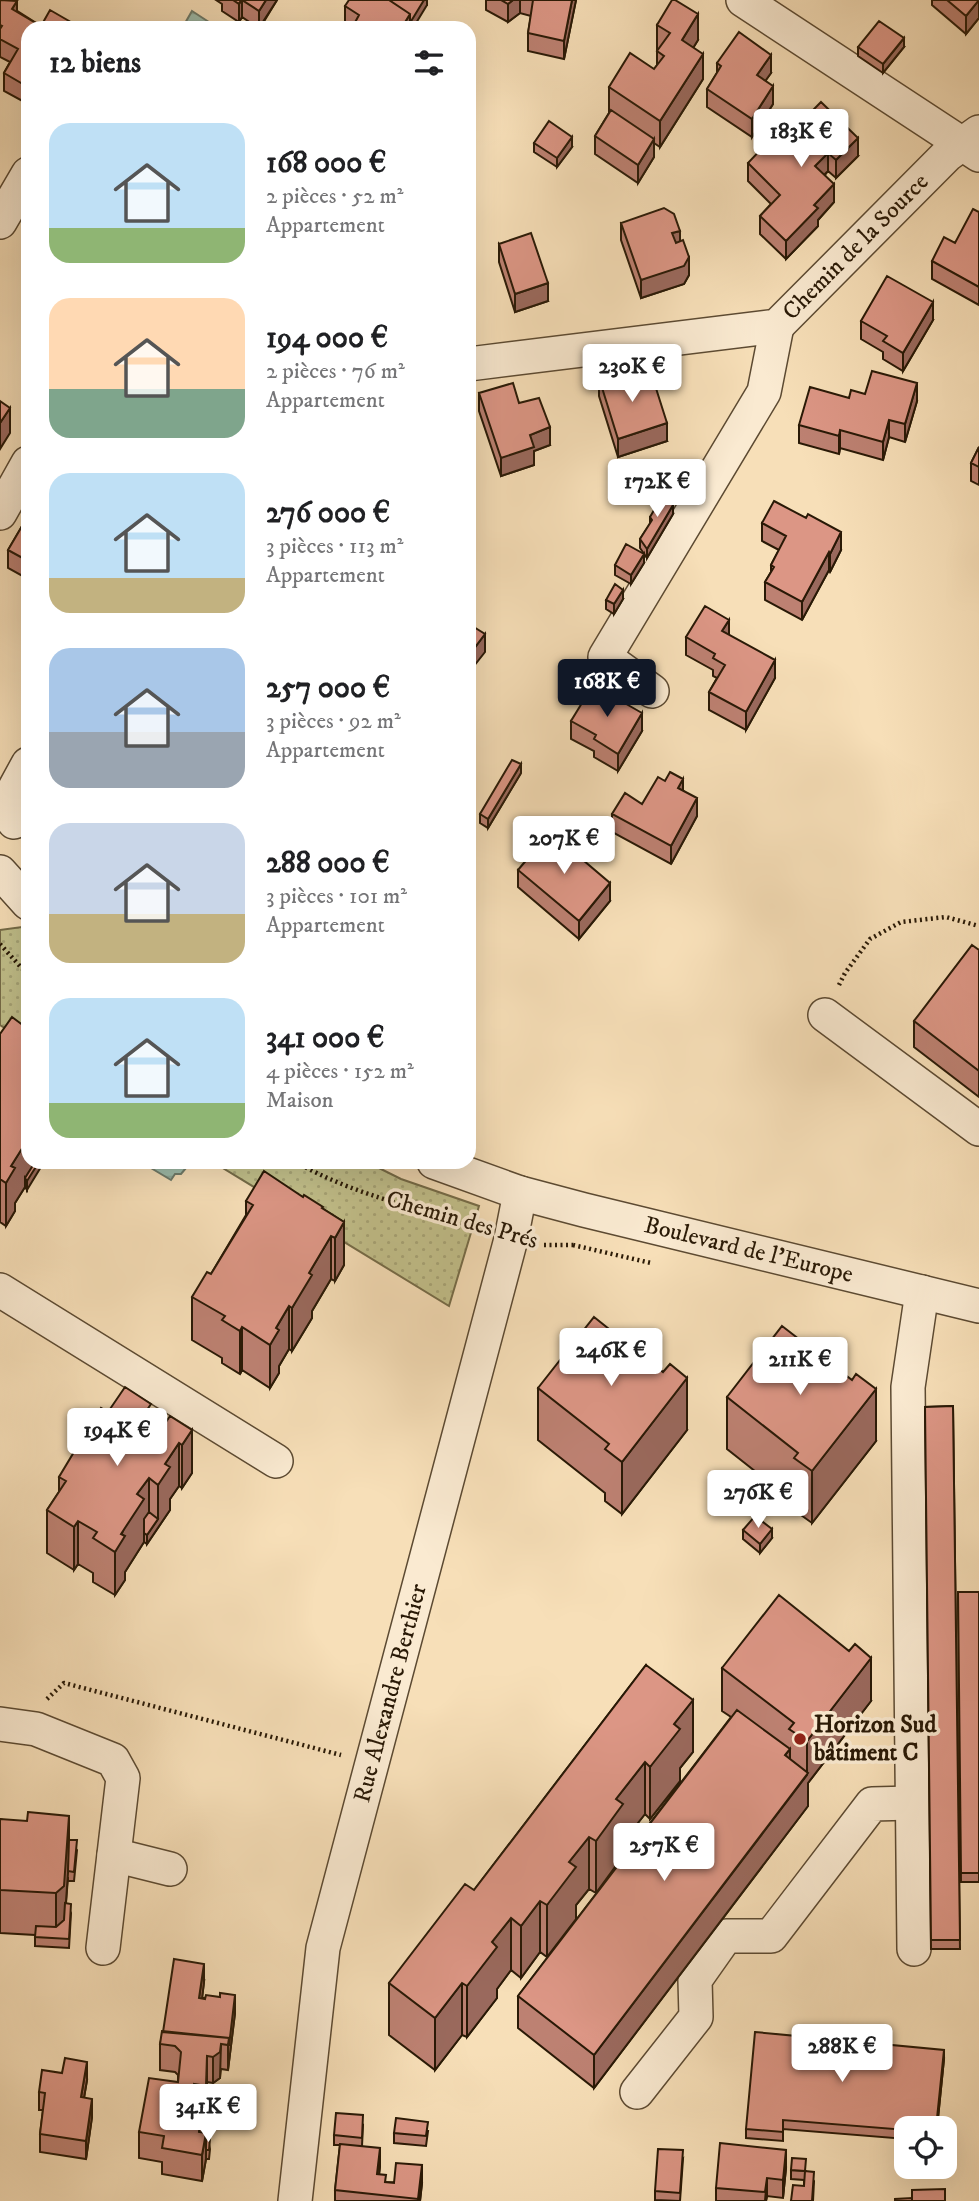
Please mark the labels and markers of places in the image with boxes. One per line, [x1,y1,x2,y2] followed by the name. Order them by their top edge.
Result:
[744,110,858,169] pin: 183K €
[575,344,689,404] pin: 230K €
[600,460,714,519] pin: 172K €
[550,660,664,719] pin: 168K €
[507,816,621,876] pin: 207K €
[554,1328,668,1388] pin: 246K €
[743,1338,857,1397] pin: 211K €
[60,1408,174,1468] pin: 194K €
[701,1470,815,1530] pin: 276K €
[813,1710,937,1768] place label: Horizon Sud bâtiment C
[792,1731,808,1747] marker: Horizon Sud bâtiment C
[607,1824,721,1883] pin: 257K €
[785,2024,899,2084] pin: 288K €
[151,2084,265,2144] pin: 341K €

